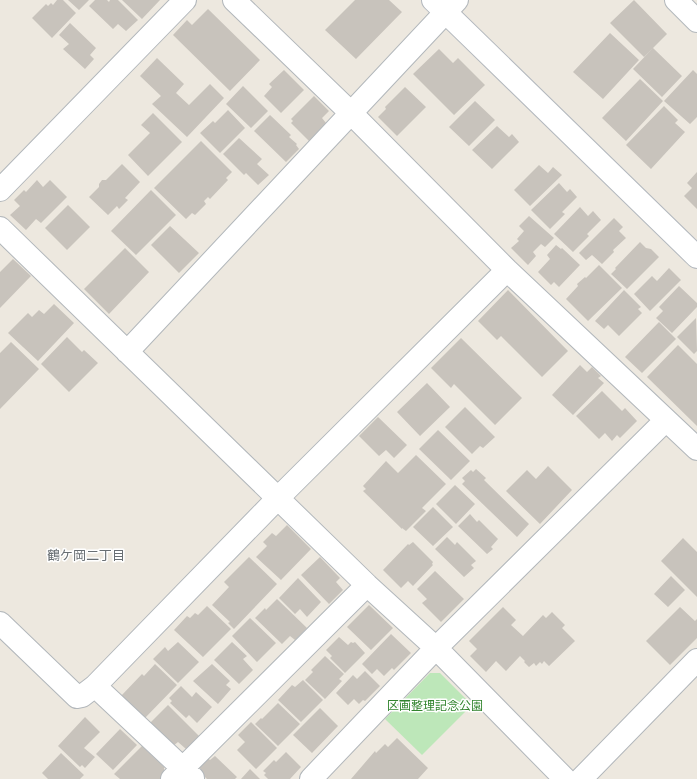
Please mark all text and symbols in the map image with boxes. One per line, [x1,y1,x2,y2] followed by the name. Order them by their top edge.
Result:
[47,548,125,563] district label: 鶴ケ岡二丁目
[387,699,483,713] park label: 区画整理記念公園

